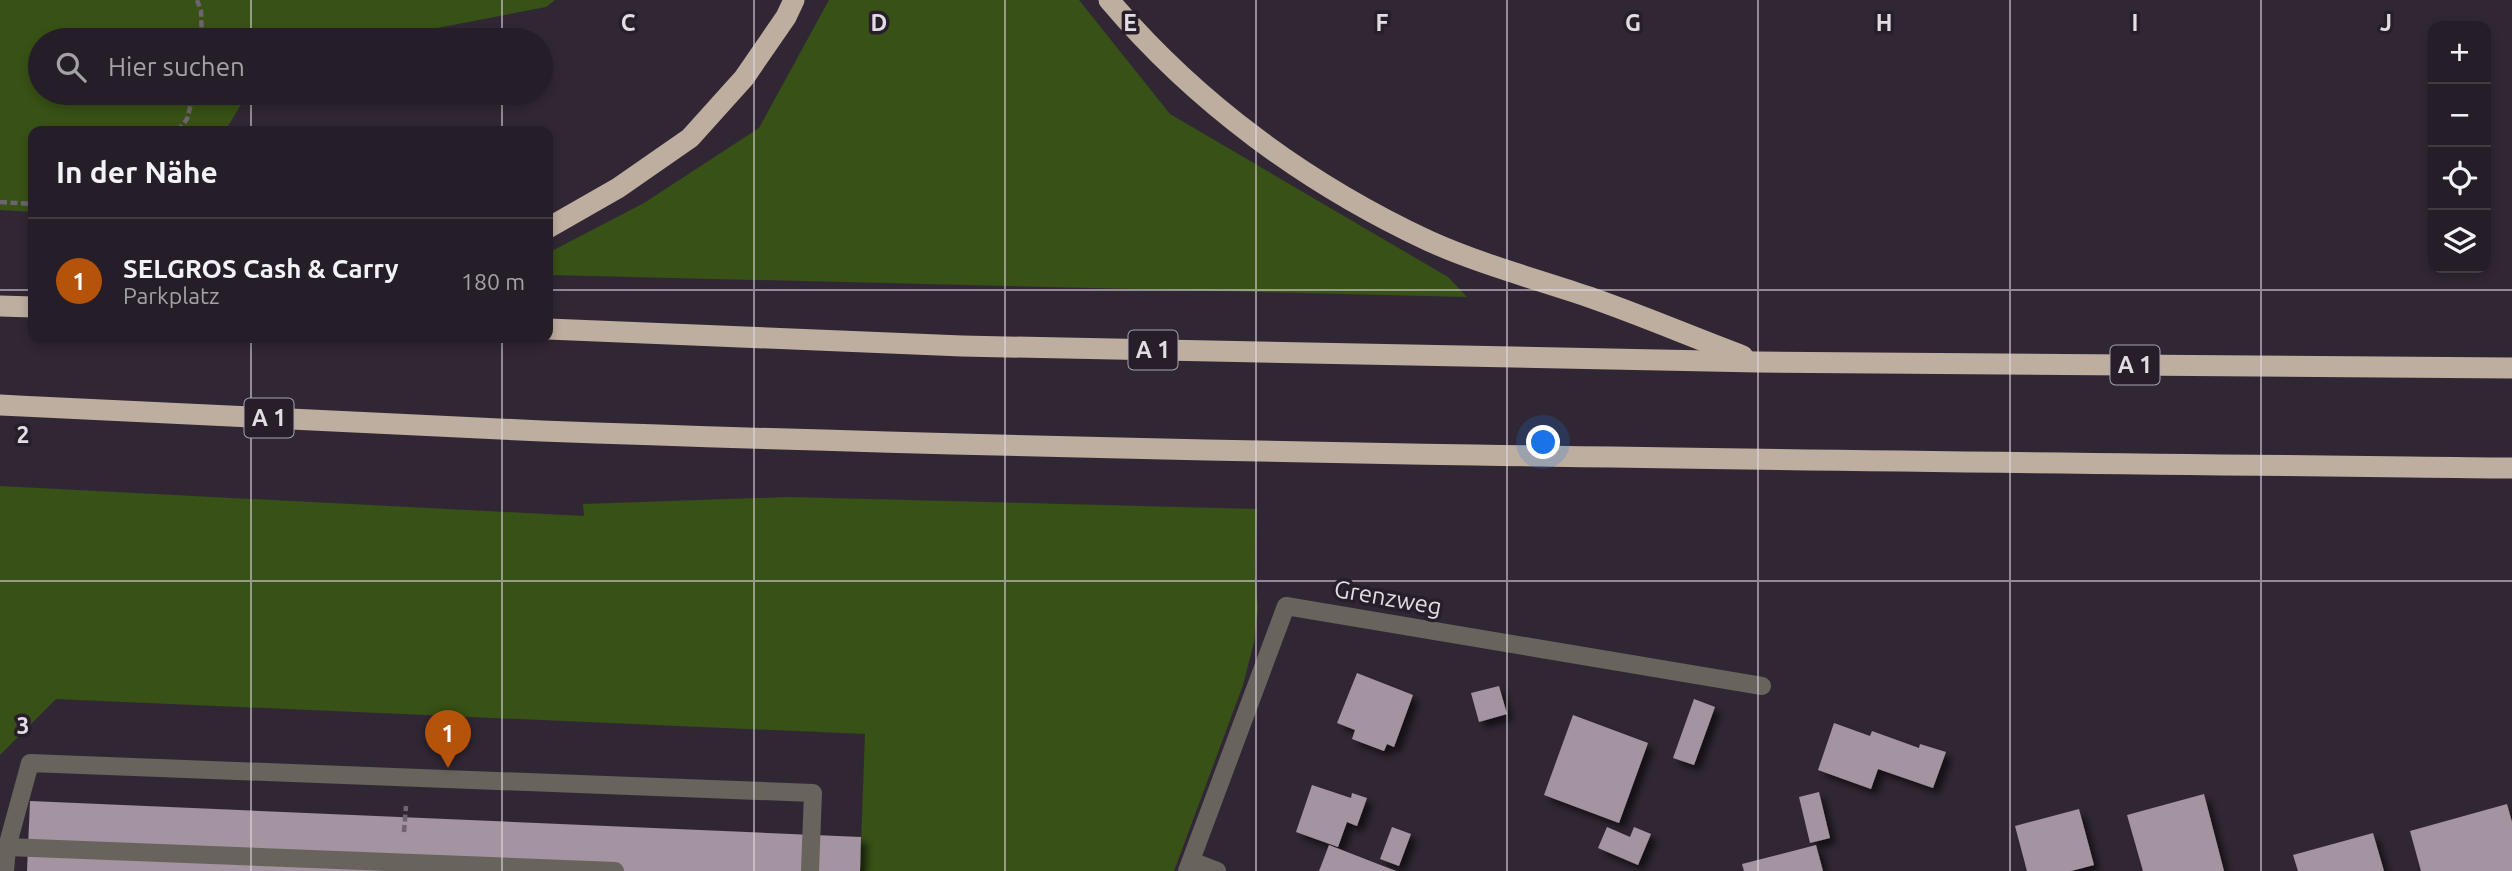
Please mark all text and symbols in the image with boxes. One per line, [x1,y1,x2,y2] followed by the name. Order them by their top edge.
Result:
[621,10,636,35] text: C
[871,10,887,35] text: D
[1123,10,1137,35] text: E
[1376,10,1389,35] text: F
[1625,10,1641,35] text: G
[1876,10,1892,35] text: H
[2132,10,2138,35] text: I
[2380,10,2392,35] text: J
[2428,21,2491,273] map controls
[2428,21,2491,84] button: +
[28,28,553,105] search box
[52,48,90,86] icon: search
[108,52,245,81] text: Hier suchen
[2428,84,2491,147] button: −
[2428,147,2491,210] button: locate
[56,155,218,189] text: In der Nähe
[2428,210,2491,273] button: layers
[123,254,399,283] text: SELGROS Cash & Carry
[73,269,85,294] text: 1
[461,269,525,294] text: 180 m
[123,283,220,308] text: Parkplatz
[1128,330,1178,370] road number: A 1
[2110,346,2160,384] road number: A 1
[244,398,294,438] road number: A 1
[17,422,29,447] text: 2
[1526,425,1560,459] your location
[1332,575,1444,620] street label: Grenzweg
[425,710,471,768] pin: 1
[17,713,29,738] text: 3

